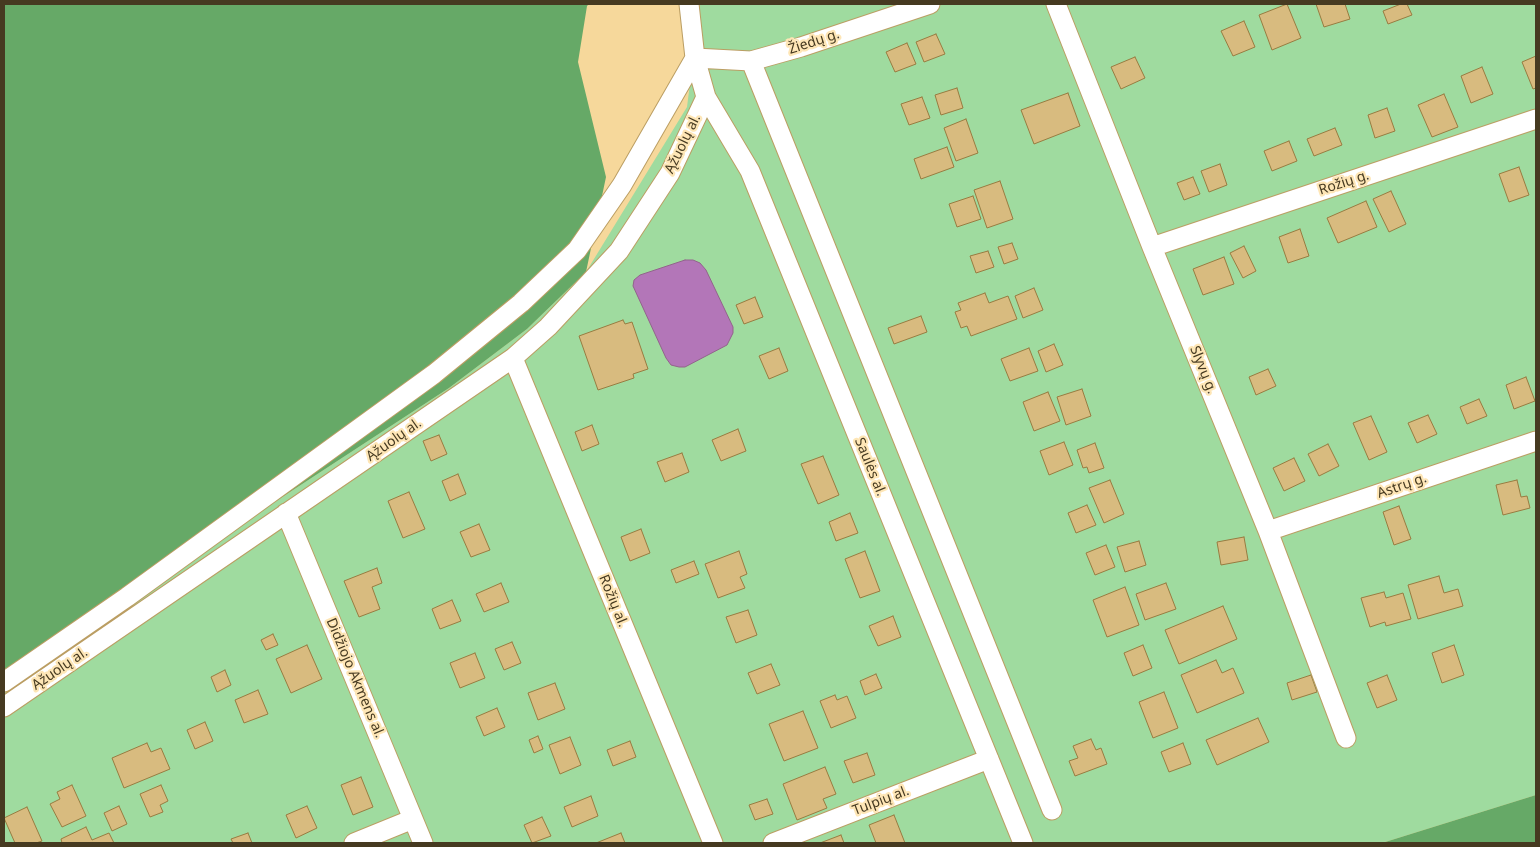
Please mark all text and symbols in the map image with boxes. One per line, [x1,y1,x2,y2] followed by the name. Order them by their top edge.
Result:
[786,26,842,58] street label: Žiedų g.
[661,112,705,176] street label: Ąžuolų al.
[1317,167,1371,199] street label: Rožių g.
[1186,344,1220,396] street label: Slyvų g.
[363,415,425,465] street label: Ąžuolų al.
[851,435,889,499] street label: Saulės al.
[1375,470,1429,502] street label: Astrų g.
[595,572,631,630] street label: Rožių al.
[322,616,388,740] street label: Didžiojo Akmens al.
[29,644,91,694] street label: Ąžuolų al.
[850,783,912,819] street label: Tulpių al.

